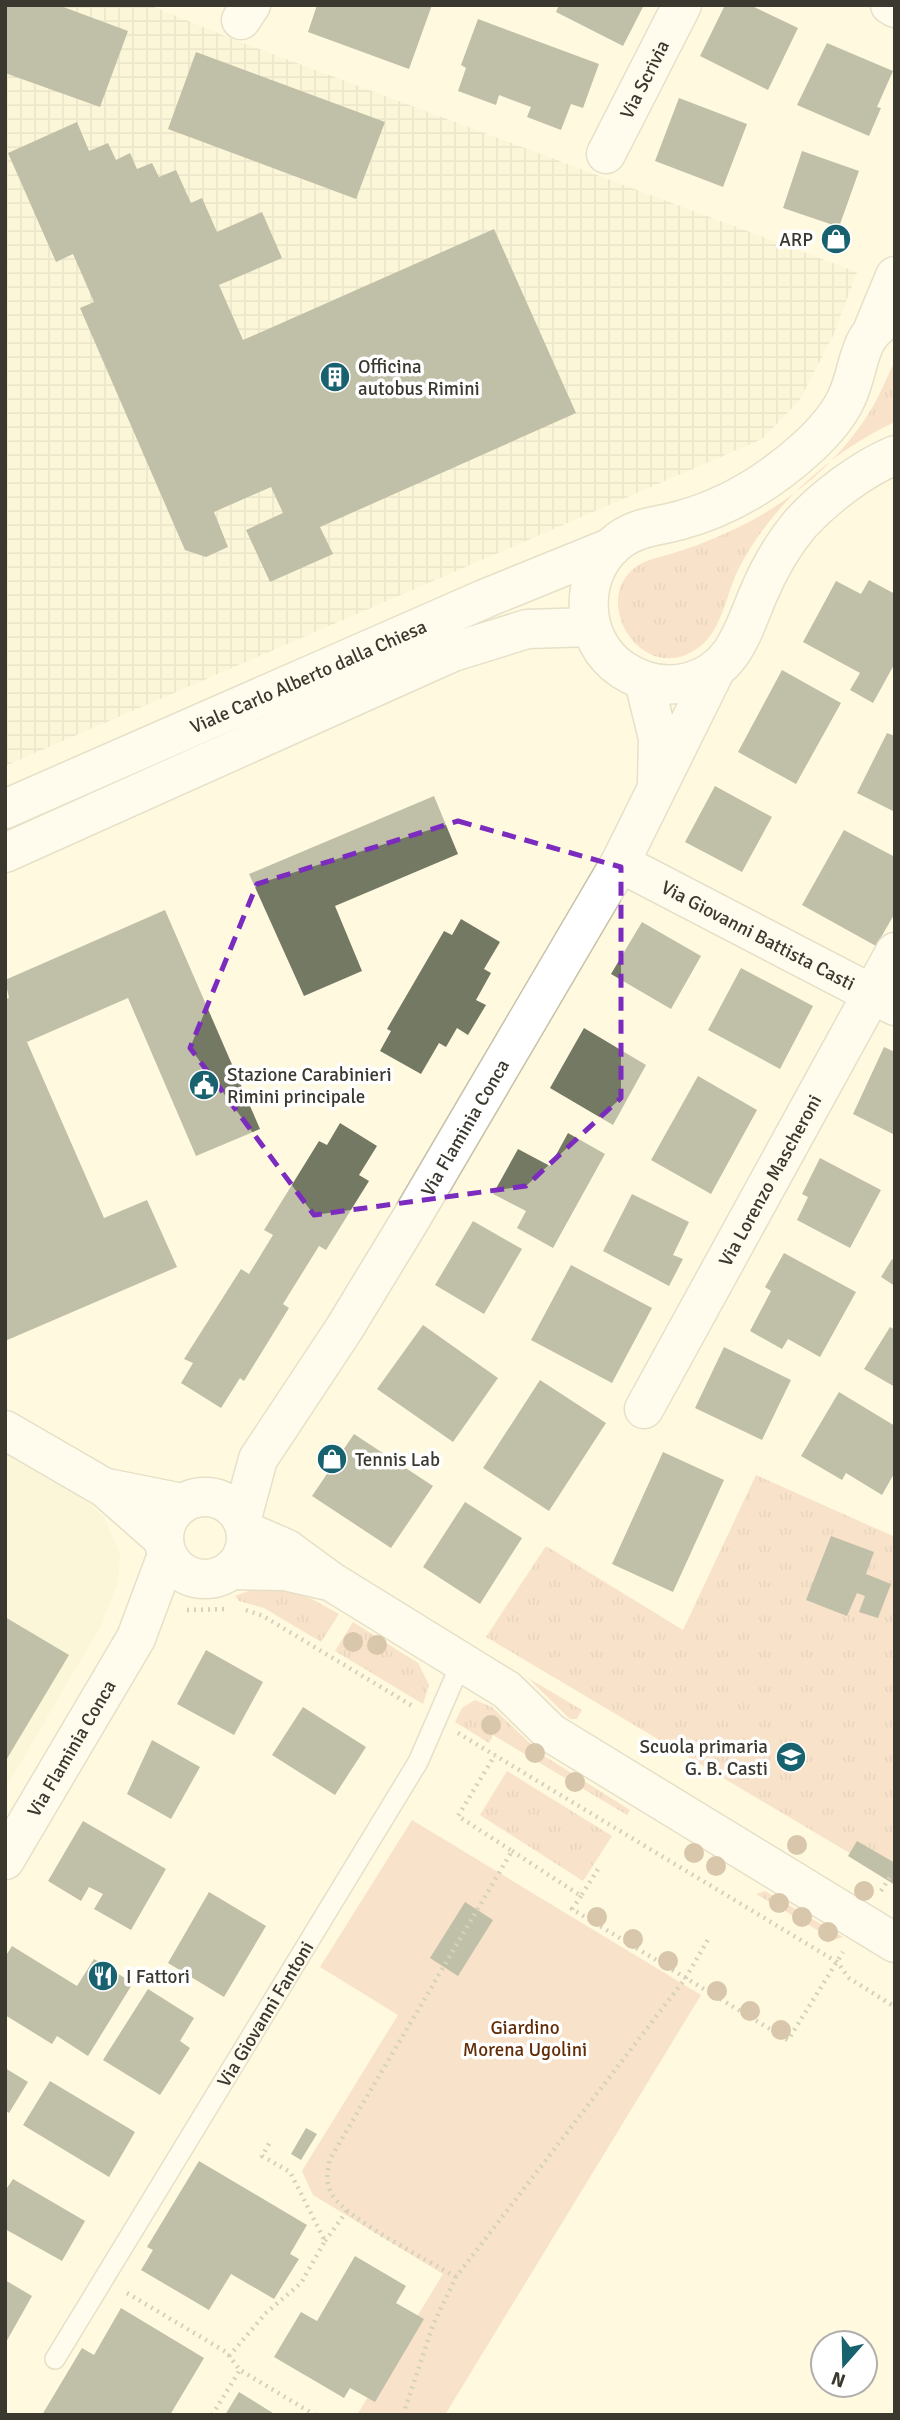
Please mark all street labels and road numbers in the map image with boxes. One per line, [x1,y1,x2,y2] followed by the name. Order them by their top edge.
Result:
[615,36,675,123] street label: Via Scrivia
[187,615,430,739] street label: Viale Carlo Alberto dalla Chiesa
[657,876,859,996] street label: Via Giovanni Battista Casti
[416,1055,515,1201] street label: Via Flaminia Conca
[714,1091,827,1271] street label: Via Lorenzo Mascheroni
[22,1676,122,1821] street label: Via Flaminia Conca
[212,1937,319,2092] street label: Via Giovanni Fantoni

